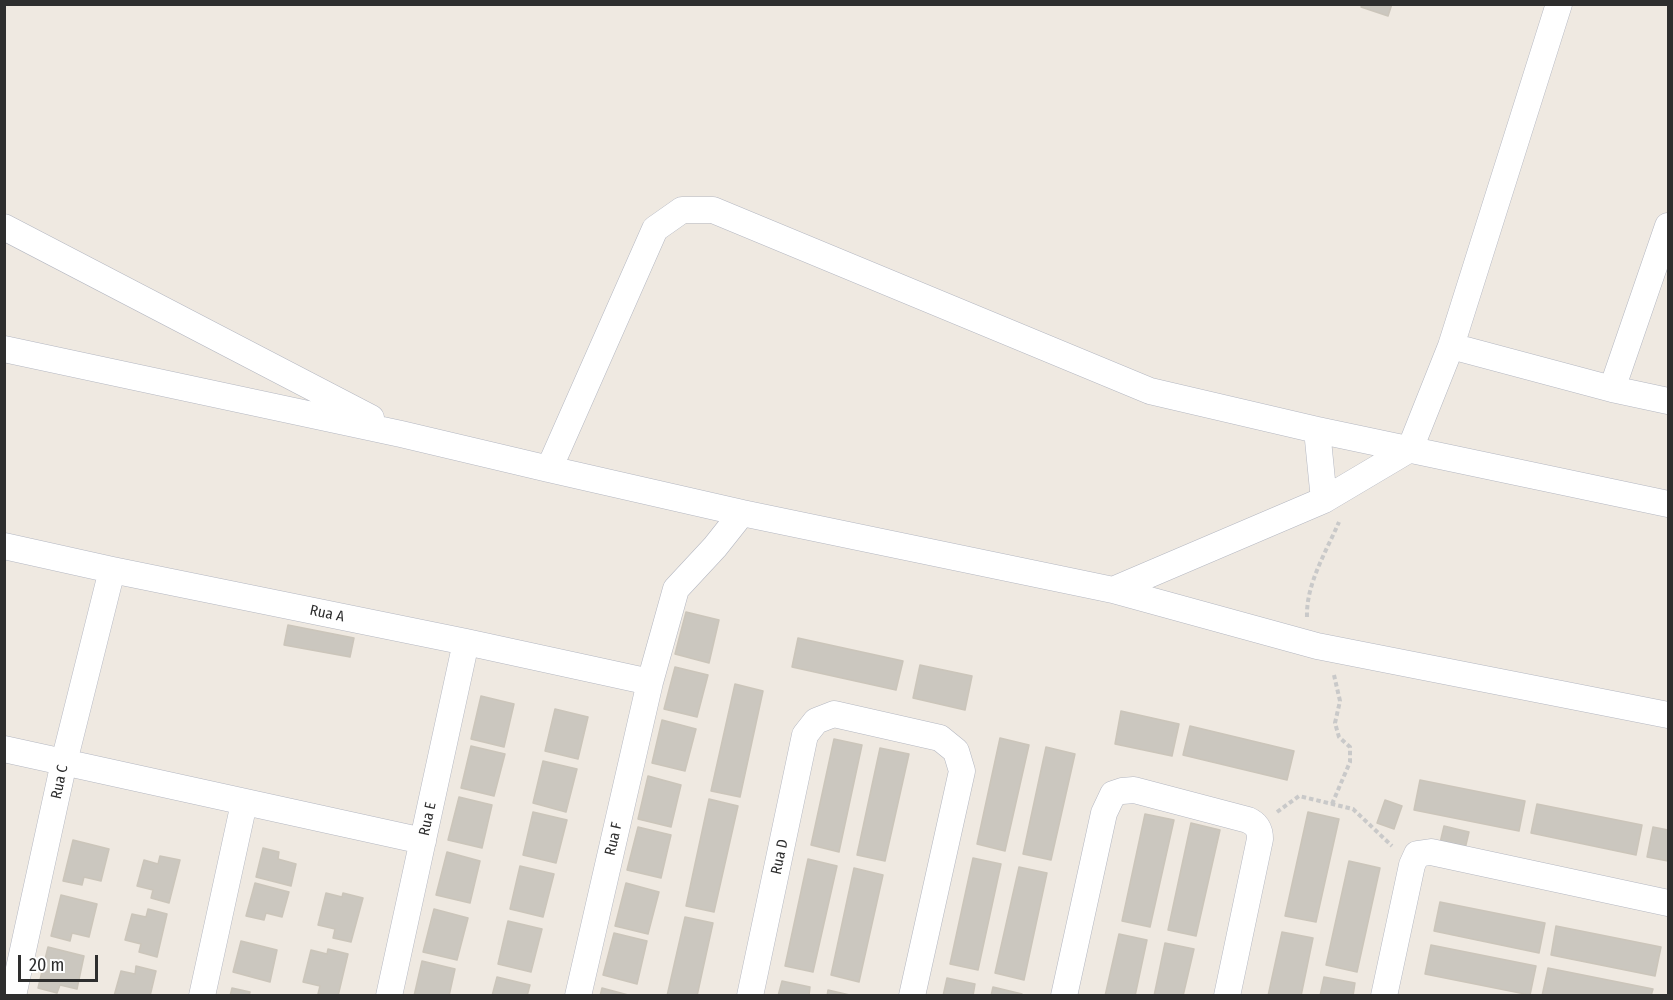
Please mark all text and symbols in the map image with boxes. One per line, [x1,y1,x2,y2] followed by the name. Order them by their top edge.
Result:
[308,602,346,626] street label: Rua A
[48,763,72,801] street label: Rua C
[416,801,440,837] street label: Rua E
[601,821,627,857] street label: Rua F
[767,838,793,876] street label: Rua D
[21,943,100,981] scale bar
[29,954,64,976] text: 20 m

